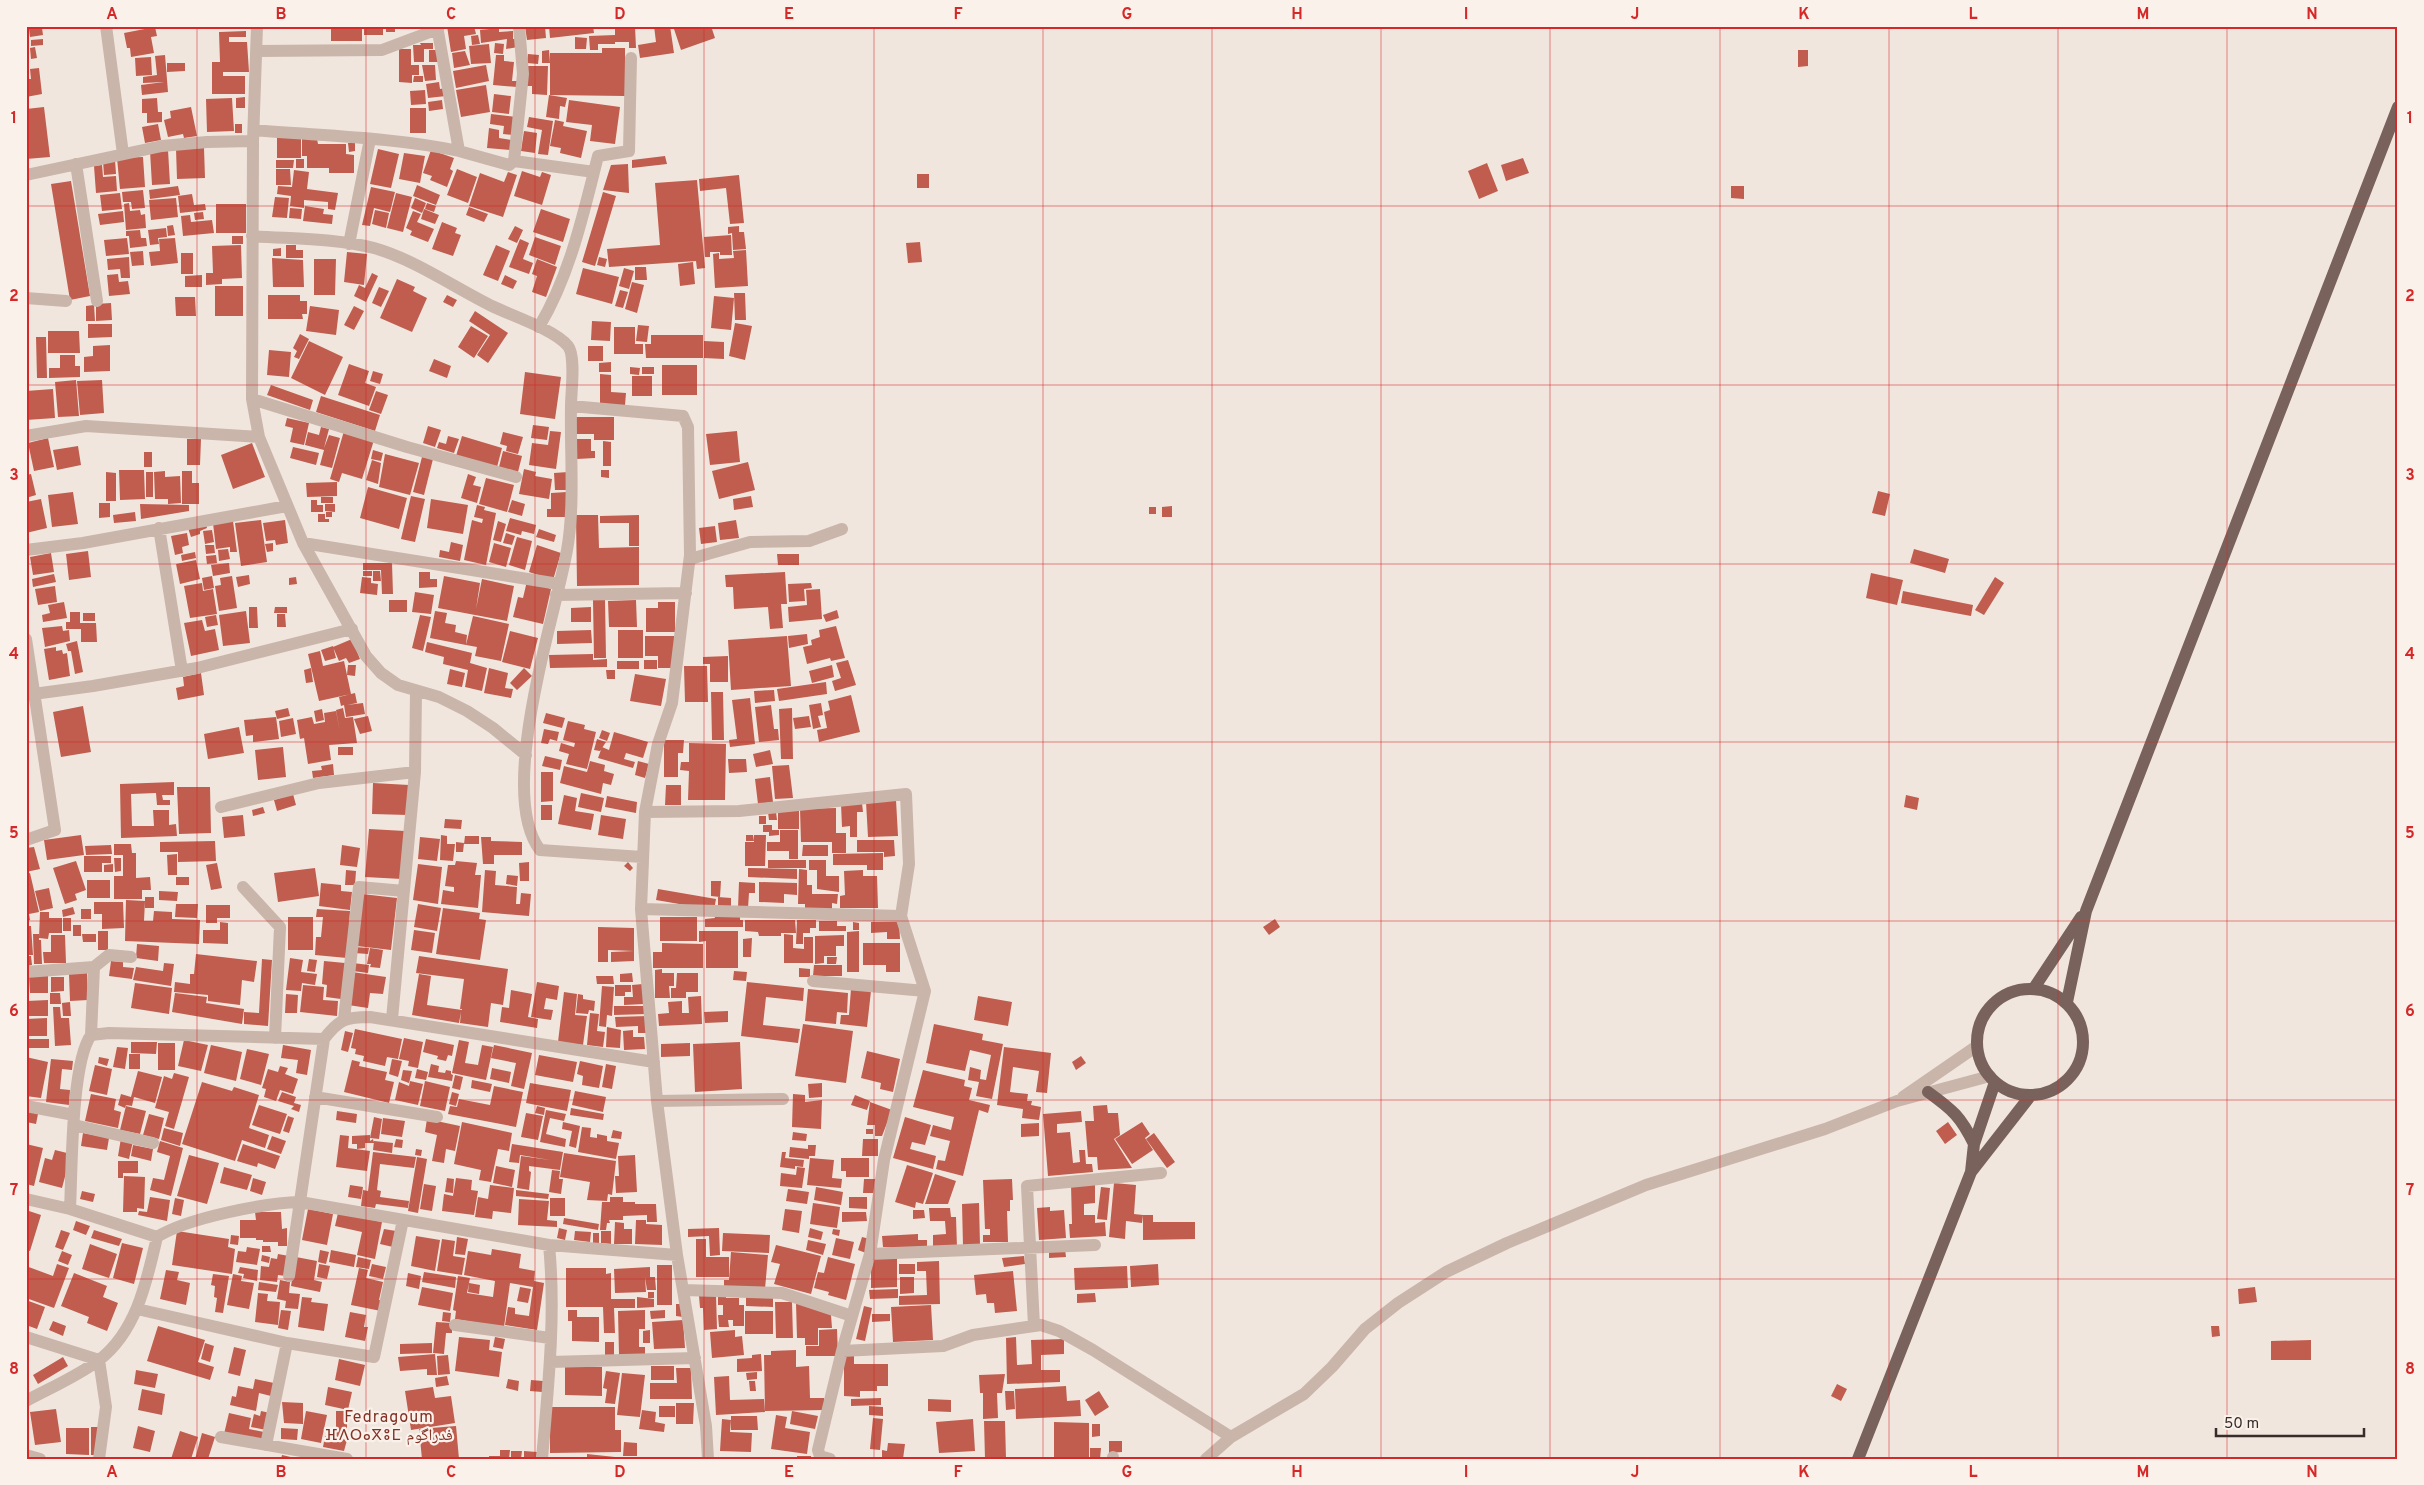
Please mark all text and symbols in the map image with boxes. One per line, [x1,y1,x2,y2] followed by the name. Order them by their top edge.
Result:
[106,5,118,25] text: A
[275,5,287,25] text: B
[446,5,456,25] text: C
[614,5,626,25] text: D
[784,5,794,25] text: E
[953,5,963,25] text: F
[1122,5,1132,25] text: G
[1291,5,1303,25] text: H
[1464,5,1468,25] text: I
[1631,5,1639,25] text: J
[1798,5,1810,25] text: K
[1968,5,1978,25] text: L
[2137,5,2149,25] text: M
[2306,5,2318,25] text: N
[11,109,17,129] text: 1
[2407,109,2413,129] text: 1
[9,287,19,307] text: 2
[2405,287,2415,307] text: 2
[9,466,19,486] text: 3
[2405,466,2415,486] text: 3
[9,645,19,665] text: 4
[2405,645,2415,665] text: 4
[9,824,19,844] text: 5
[2405,824,2415,844] text: 5
[9,1002,19,1022] text: 6
[2405,1002,2415,1022] text: 6
[10,1181,18,1201] text: 7
[2406,1181,2414,1201] text: 7
[9,1360,19,1380] text: 8
[2405,1360,2415,1380] text: 8
[2216,1405,2364,1437] scale bar
[325,1408,453,1446] district label: Fedragoum ⴼⴷⵔⴰⴳⵓⵎ فدراگوم
[2224,1415,2259,1434] text: 50 m
[106,1463,118,1483] text: A
[275,1463,287,1483] text: B
[446,1463,456,1483] text: C
[614,1463,626,1483] text: D
[784,1463,794,1483] text: E
[953,1463,963,1483] text: F
[1122,1463,1132,1483] text: G
[1291,1463,1303,1483] text: H
[1464,1463,1468,1483] text: I
[1631,1463,1639,1483] text: J
[1798,1463,1810,1483] text: K
[1968,1463,1978,1483] text: L
[2137,1463,2149,1483] text: M
[2306,1463,2318,1483] text: N

